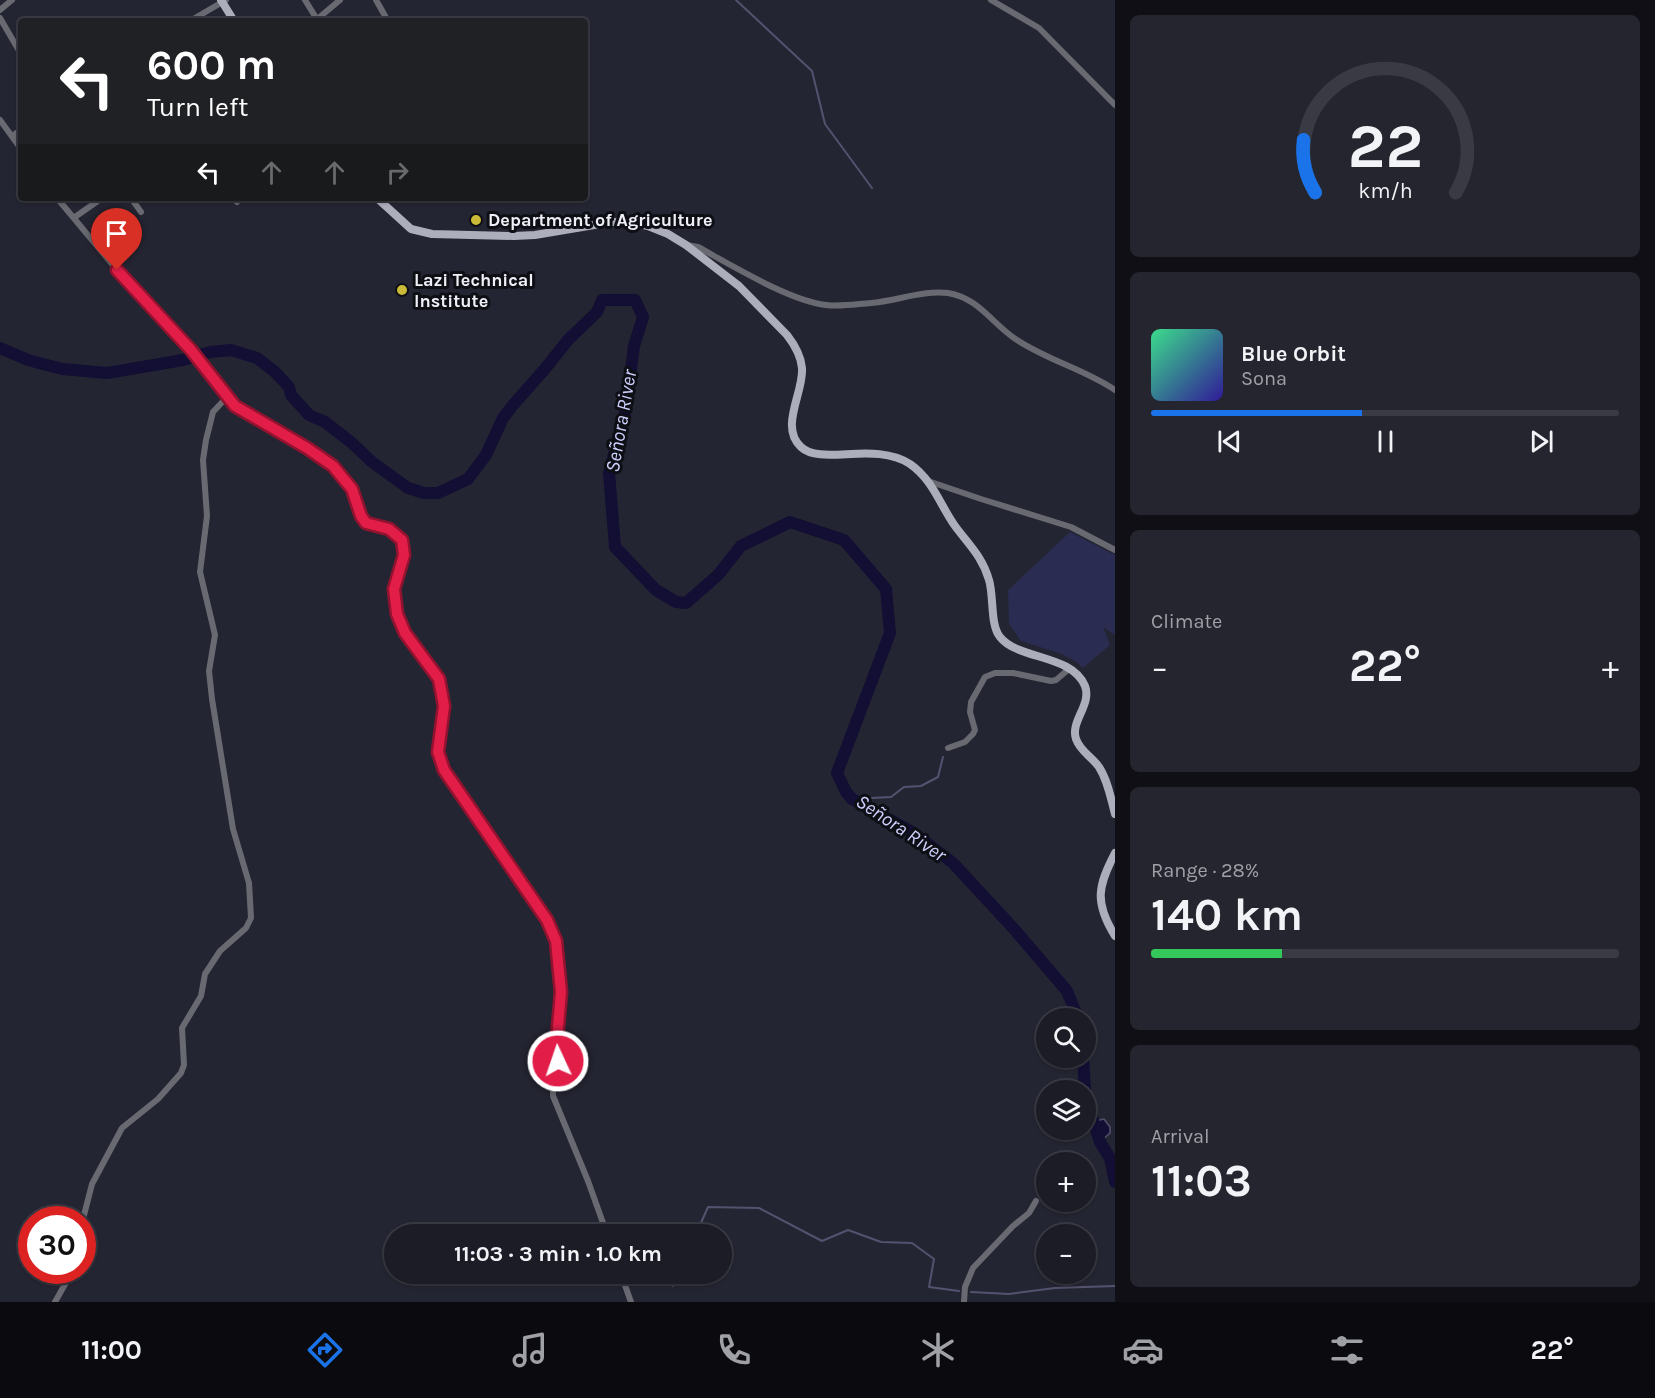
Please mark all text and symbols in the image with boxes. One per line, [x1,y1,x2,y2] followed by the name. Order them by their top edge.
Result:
[147,40,276,90] text: 600 m
[48,42,126,120] icon: left
[147,91,248,123] text: Turn left
[1347,110,1423,183] text: 22
[192,156,225,189] icon: left
[255,156,288,189] icon: ahead
[318,156,351,189] icon: ahead
[381,156,414,189] icon: right
[1358,179,1412,204] text: km/h
[91,208,142,270] pin
[488,209,712,231] place label: Department of Agriculture
[469,213,483,227] marker: Department of Agriculture
[100,217,133,250] icon: arrive
[414,269,534,312] place label: Lazi Technical Institute
[395,283,409,297] marker: Lazi Technical Institute
[1241,341,1346,367] text: Blue Orbit
[601,367,642,474] water label: Señora River
[1241,367,1287,390] text: Sona
[1213,425,1246,458] icon: previous
[1369,425,1402,458] icon: pause
[1525,425,1558,458] icon: next
[1151,610,1222,633] text: Climate
[1349,640,1421,692] text: 22°
[1151,648,1168,686] text: −
[1602,648,1619,686] text: +
[852,789,951,867] water label: Señora River
[1151,859,1259,882] text: Range · 28%
[1151,889,1303,941] text: 140 km
[1036,1008,1096,1284] map controls
[1036,1008,1096,1068] button: search
[526,1029,590,1093] position arrow
[1036,1080,1096,1140] button: layers
[1151,1125,1210,1148] text: Arrival
[1036,1152,1096,1212] button: +
[1151,1155,1252,1207] text: 11:03
[18,1206,96,1284] speed limit sign: 30
[1036,1224,1096,1284] button: −
[454,1241,662,1267] text: 11:03 · 3 min · 1.0 km
[304,1329,346,1371] icon: directions
[509,1329,551,1371] icon: music
[713,1329,755,1371] icon: phone
[917,1329,959,1371] icon: climate
[1122,1329,1164,1371] icon: car
[1326,1329,1368,1371] icon: filters
[81,1334,142,1366] text: 11:00
[1531,1334,1574,1366] text: 22°

